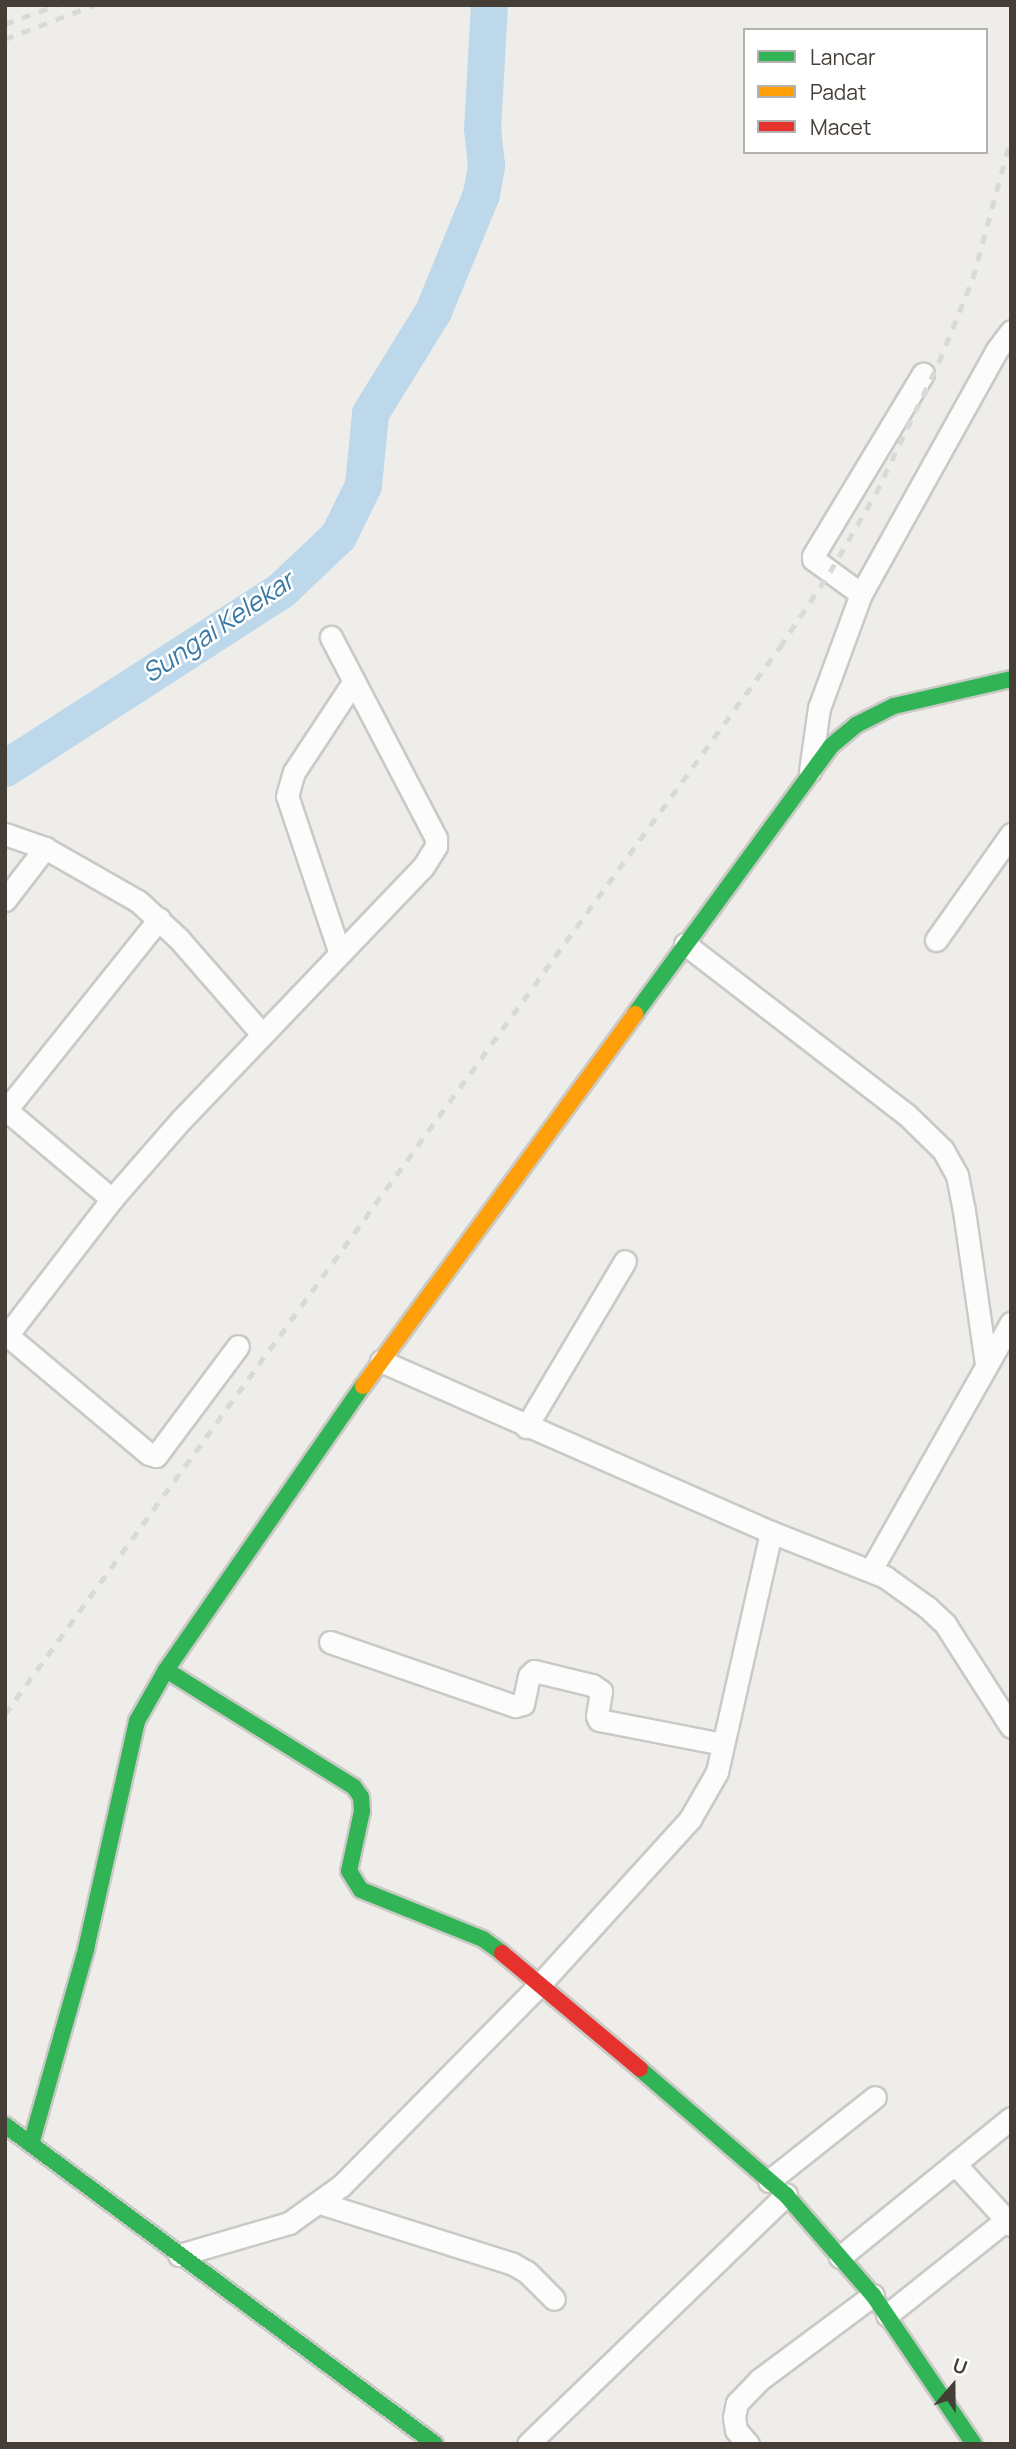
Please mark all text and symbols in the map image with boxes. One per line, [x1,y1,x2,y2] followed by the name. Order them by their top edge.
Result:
[743,28,988,154] legend
[810,43,876,71] text: Lancar
[810,78,866,106] text: Padat
[810,113,871,141] text: Macet
[136,565,300,689] water label: Sungai Kelekar
[918,2351,988,2421] north arrow
[949,2352,971,2381] text: U

